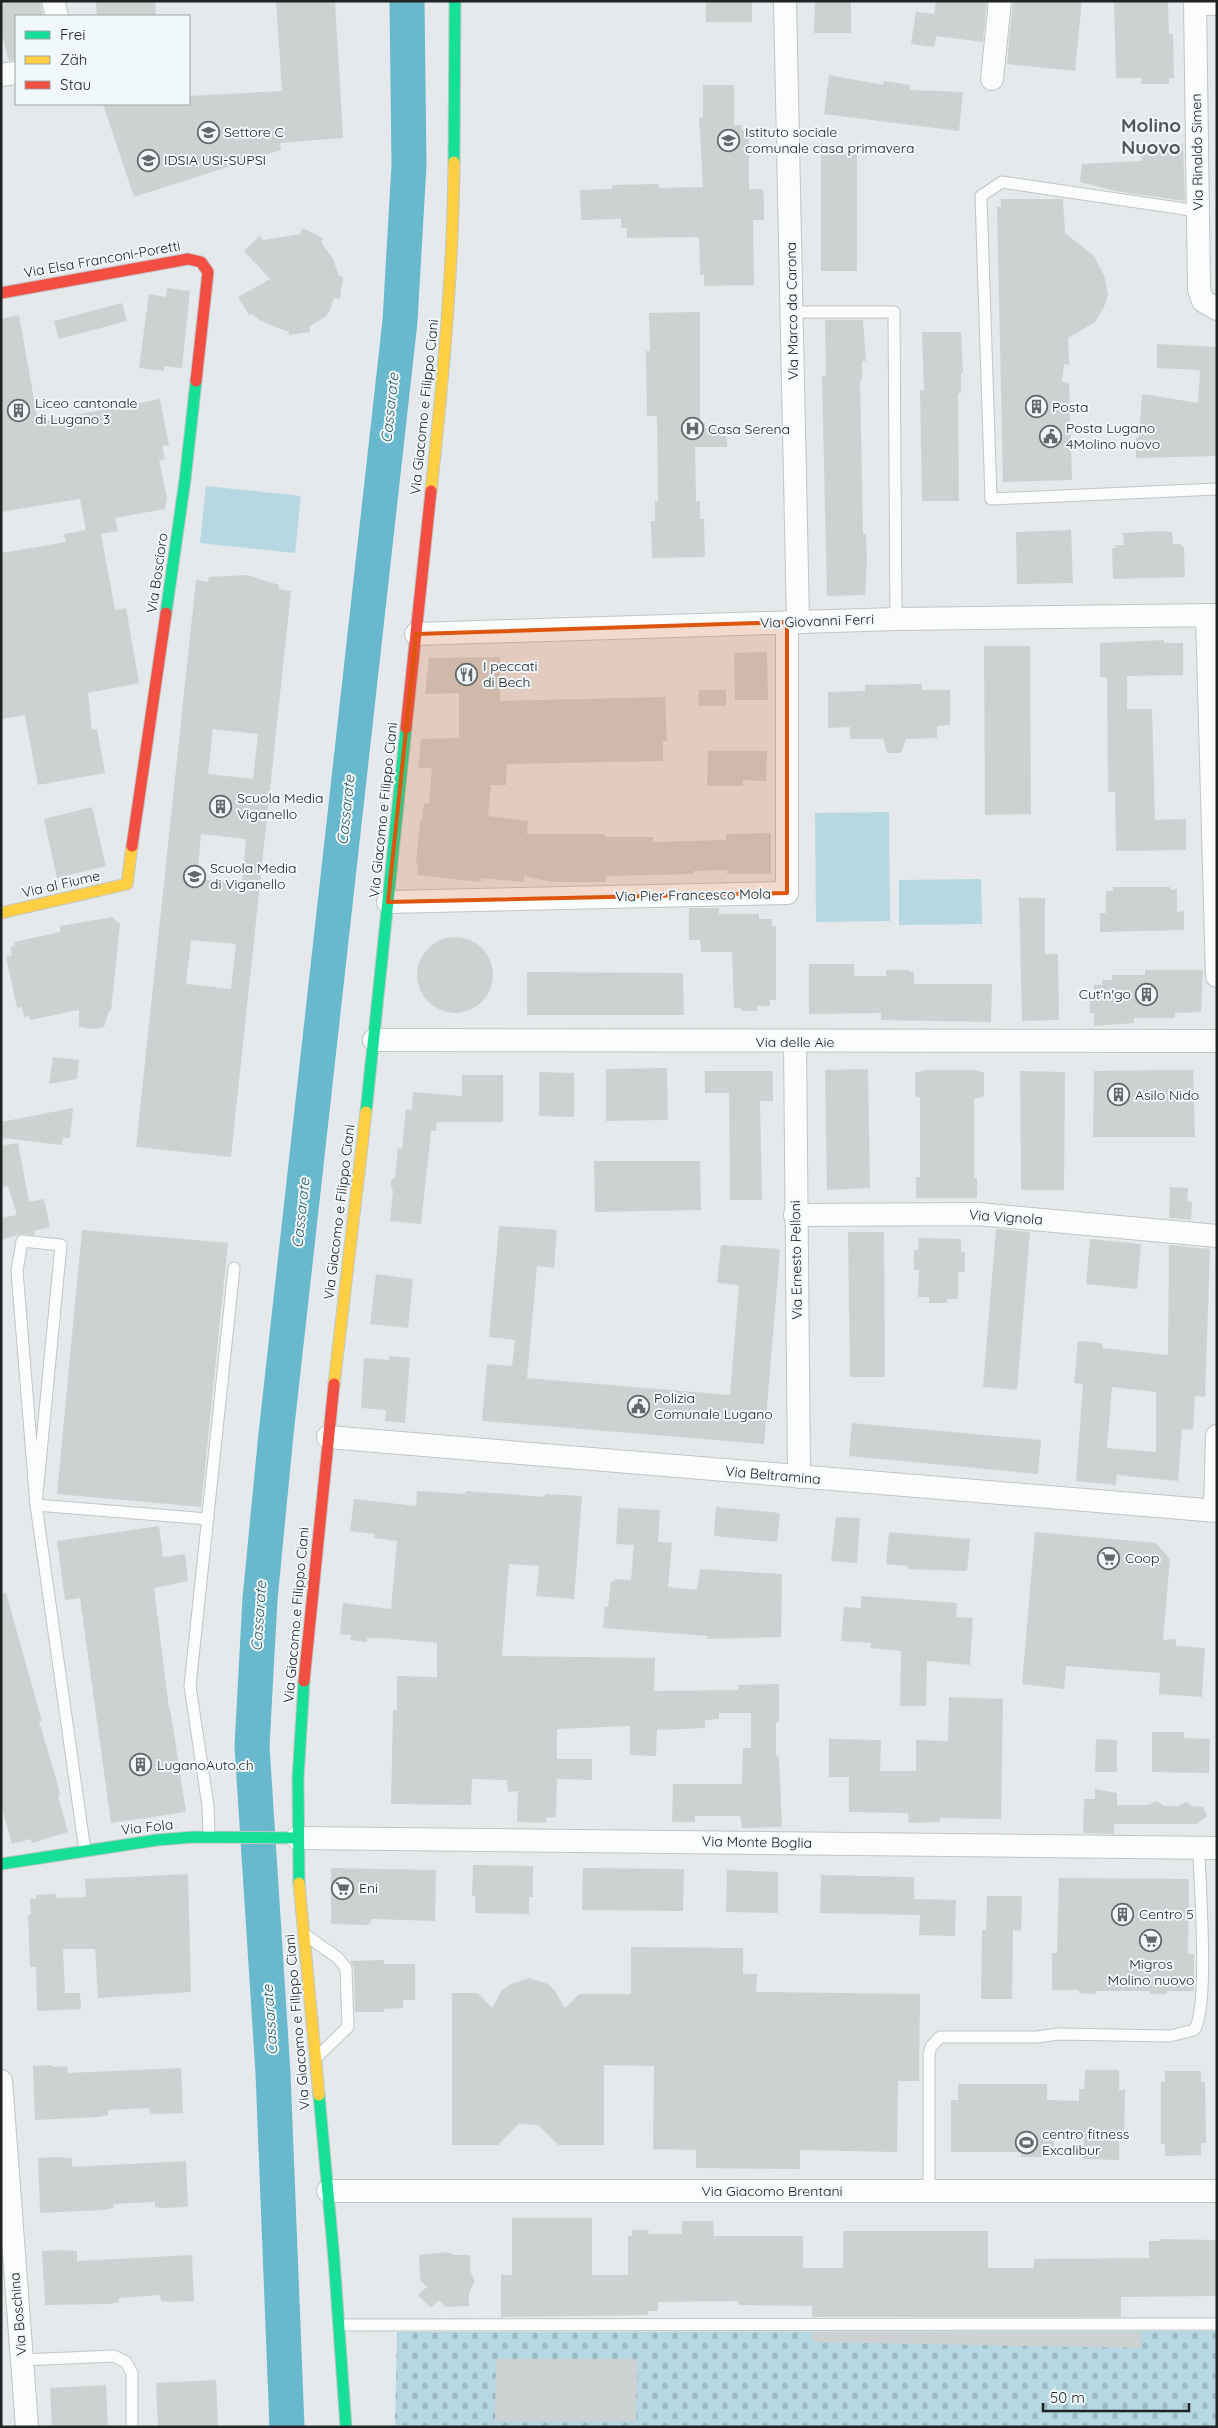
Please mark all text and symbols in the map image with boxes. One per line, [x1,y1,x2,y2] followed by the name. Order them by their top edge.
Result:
[15,15,190,105] legend
[60,25,86,44] text: Frei
[60,50,87,69] text: Zäh
[60,75,91,94] text: Stau
[1187,93,1207,211] street label: Via Rinaldo Simen
[1121,113,1181,159] district label: Molino Nuovo
[196,120,220,144] school or university icon: Settore C
[224,123,284,141] place label: Settore C
[745,123,914,157] place label: Istituto sociale comunale casa primavera
[717,128,741,152] school or university icon: Istituto sociale comunale casa primavera
[136,148,160,172] school or university icon: IDSIA USI-SUPSI
[164,151,266,169] place label: IDSIA USI-SUPSI
[22,236,182,282] street label: Via Elsa Franconi-Poretti
[782,242,802,380] street label: Via Marco da Carona
[406,318,442,496] street label: Via Giacomo e Filippo Ciani
[376,371,403,444] water label: Cassarate
[35,394,137,428] place label: Liceo cantonale di Lugano 3
[1024,395,1048,419] building icon: Posta
[1052,398,1088,416] place label: Posta
[7,399,31,423] building icon: Liceo cantonale di Lugano 3
[680,417,704,441] hospital icon: Casa Serena
[1066,419,1160,453] place label: Posta Lugano 4Molino nuovo
[708,420,790,438] place label: Casa Serena
[1038,424,1062,448] public building icon: Posta Lugano 4Molino nuovo
[142,532,172,614] street label: Via Boscioro
[760,610,874,632] street label: Via Giovanni Ferri
[483,657,537,691] place label: I peccati di Bech
[455,662,479,686] restaurant icon: I peccati di Bech
[365,721,401,899] street label: Via Giacomo e Filippo Ciani
[332,773,359,846] water label: Cassarate
[237,789,324,823] place label: Scuola Media Viganello
[209,794,233,818] building icon: Scuola Media Viganello
[210,859,297,893] place label: Scuola Media di Viganello
[182,864,206,888] school or university icon: Scuola Media di Viganello
[20,866,102,902] street label: Via al Fiume
[615,885,771,905] street label: Via Pier Francesco Mola
[1135,982,1159,1006] building icon: Cut'n'go
[1079,985,1131,1003] place label: Cut'n'go
[755,1033,835,1051] street label: Via delle Aie
[1107,1083,1131,1107] building icon: Asilo Nido
[1135,1086,1199,1104] place label: Asilo Nido
[319,1123,359,1301] street label: Via Giacomo e Filippo Ciani
[287,1176,314,1249] water label: Cassarate
[786,1200,806,1320] street label: Via Ernesto Pelloni
[969,1205,1043,1229] street label: Via Vignola
[654,1389,773,1423] place label: Polizia Comunale Lugano
[626,1394,650,1418] public building icon: Polizia Comunale Lugano
[725,1462,821,1488] street label: Via Beltramina
[279,1526,313,1704] street label: Via Giacomo e Filippo Ciani
[1097,1546,1121,1570] supermarket icon: Coop
[1125,1549,1160,1567] place label: Coop
[247,1580,270,1652] water label: Cassarate
[129,1753,153,1777] building icon: LuganoAuto.ch
[157,1756,254,1774] place label: LuganoAuto.ch
[120,1815,174,1839] street label: Via Fola
[702,1832,812,1852] street label: Via Monte Boglia
[331,1876,355,1900] supermarket icon: Eni
[359,1879,378,1897] place label: Eni
[1111,1902,1135,1926] building icon: Centro 5
[1139,1905,1194,1923] place label: Centro 5
[1139,1929,1163,1953] supermarket icon: Migros Molino nuovo
[280,1933,314,2111] street label: Via Giacomo e Filippo Ciani
[1108,1955,1194,1989] place label: Migros Molino nuovo
[258,1984,281,2056] water label: Cassarate
[1042,2125,1129,2159] place label: centro fitness Excalibur
[1014,2130,1038,2154] sports icon: centro fitness Excalibur
[701,2182,843,2200] street label: Via Giacomo Brentani
[5,2272,31,2356] street label: Via Boschina
[1043,2380,1189,2412] scale bar
[1050,2388,1085,2407] text: 50 m

